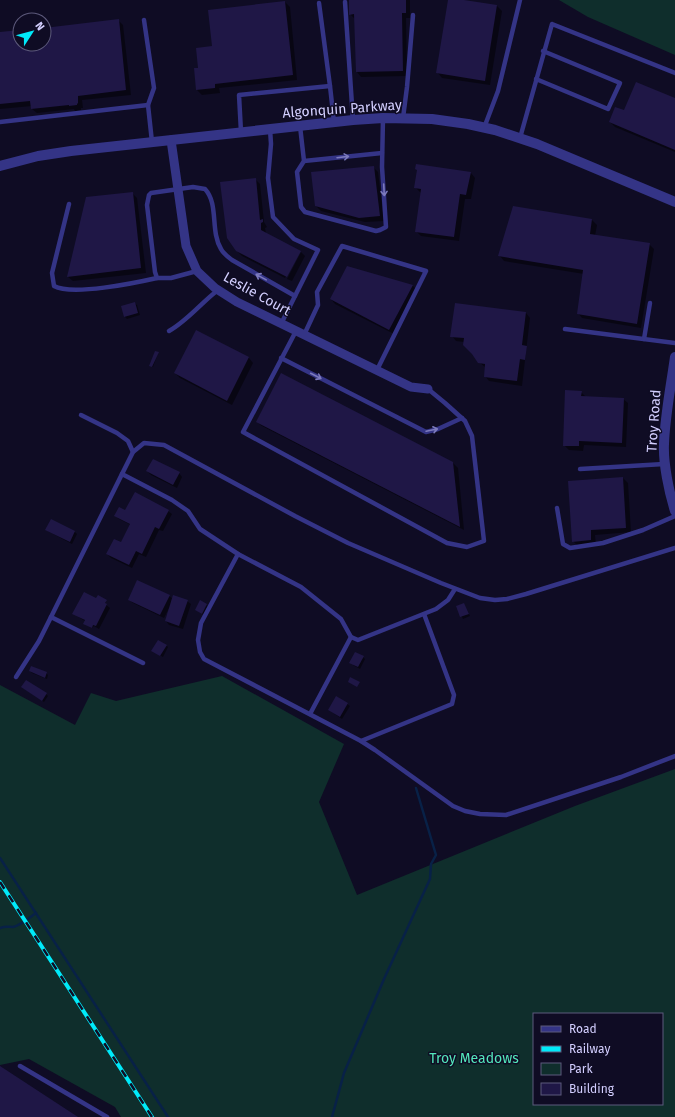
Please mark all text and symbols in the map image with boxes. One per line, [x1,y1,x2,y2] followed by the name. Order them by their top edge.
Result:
[12,12,52,52] north arrow
[32,20,47,33] text: N
[282,96,402,122] street label: Algonquin Parkway
[336,153,349,161] one-way arrow
[380,183,387,196] one-way arrow
[220,268,295,320] street label: Leslie Court
[255,272,267,280] one-way arrow
[310,373,322,380] one-way arrow
[643,389,665,453] street label: Troy Road
[425,426,438,434] one-way arrow
[533,1013,663,1105] legend
[569,1022,597,1036] text: Road
[569,1042,610,1056] text: Railway
[429,1050,519,1067] park label: Troy Meadows
[569,1062,593,1076] text: Park
[569,1082,615,1096] text: Building

